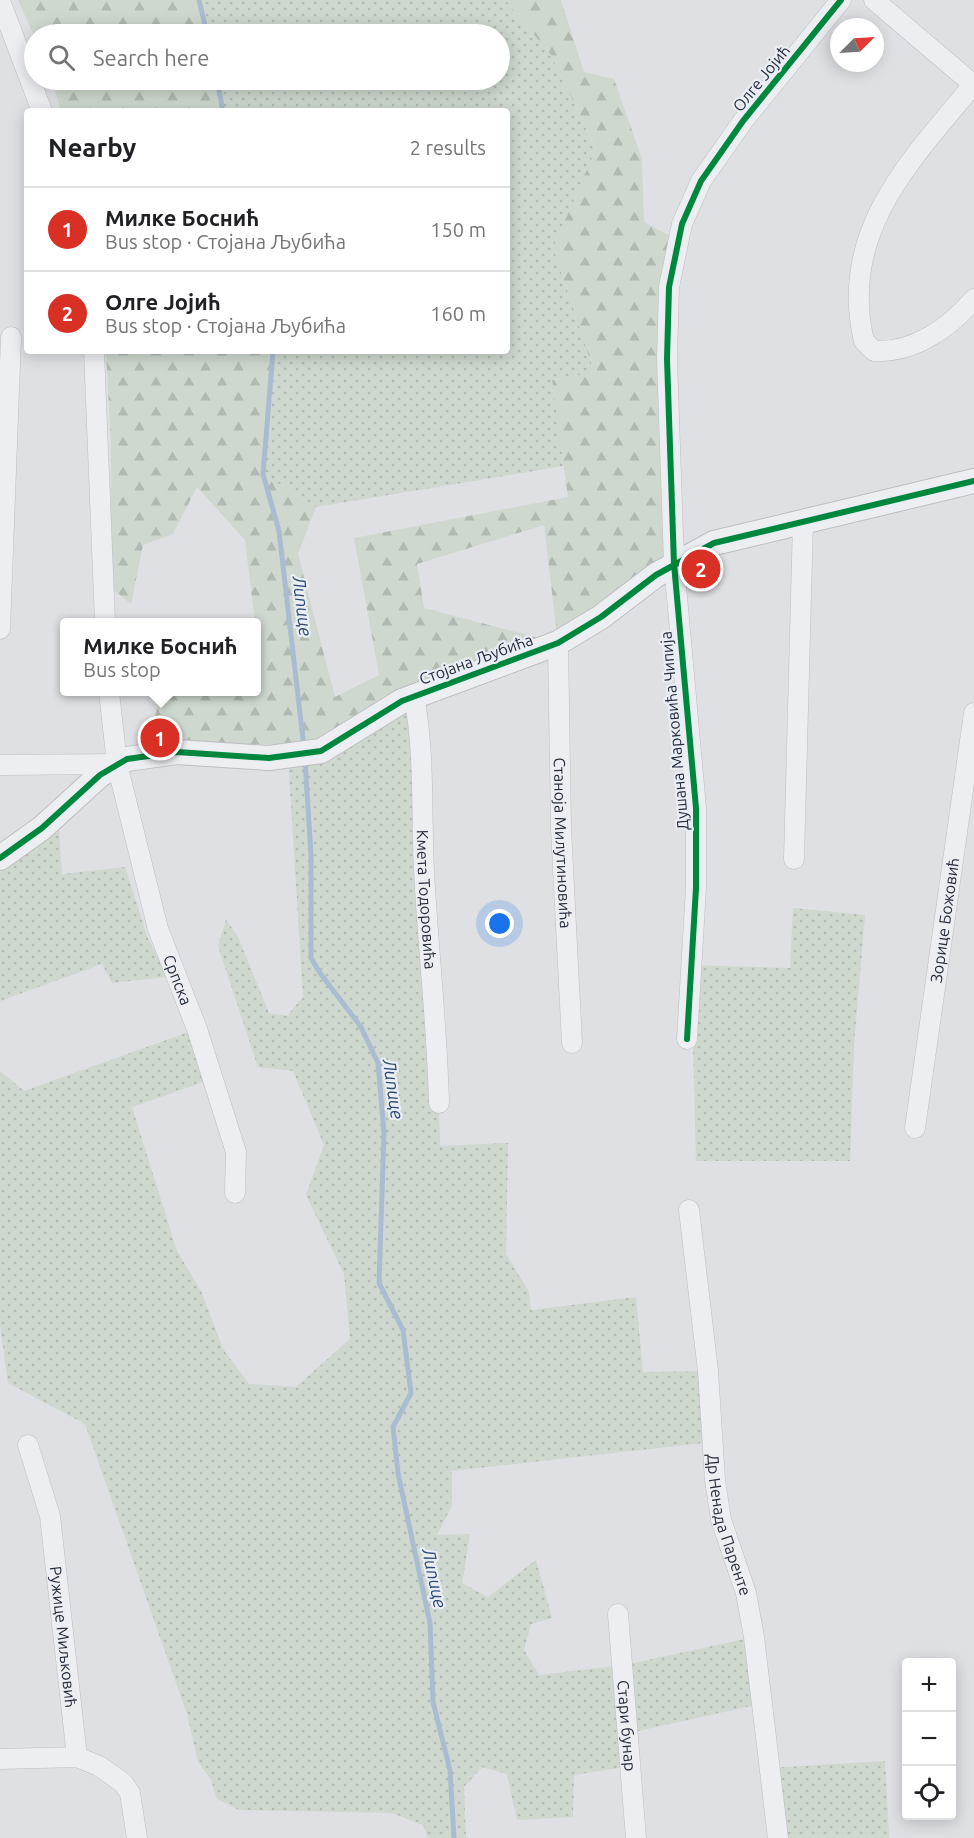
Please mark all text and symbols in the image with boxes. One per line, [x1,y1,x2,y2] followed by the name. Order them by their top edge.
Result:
[830,18,884,72] north arrow
[24,24,510,90] search box
[45,41,78,74] icon: search
[729,41,793,115] street label: Олге Јојић
[93,45,209,70] text: Search here
[48,133,136,162] text: Nearby
[410,136,486,159] text: 2 results
[105,205,259,230] text: Милке Боснић
[62,218,73,241] text: 1
[430,218,486,241] text: 150 m
[105,230,346,253] text: Bus stop · Стојана Љубића
[105,289,221,314] text: Олге Јојић
[62,302,73,325] text: 2
[430,302,486,325] text: 160 m
[105,314,346,337] text: Bus stop · Стојана Љубића
[682,546,720,592] pin: 2
[289,574,317,637] water label: Липице
[60,618,261,696] popup
[417,630,535,688] street label: Стојана Љубића
[656,631,692,831] street label: Душана Марковића Чипија
[83,633,238,658] text: Милке Боснић
[83,658,161,681] text: Bus stop
[140,716,180,760] pin: 1
[551,757,575,929] street label: Станоја Милутиновића
[414,829,440,970] street label: Кмета Тодоровића
[927,856,962,984] street label: Зорице Божовић
[485,909,514,938] your location
[160,952,196,1007] street label: Српска
[380,1057,408,1120] water label: Липице
[704,1453,755,1598] street label: Др Ненада Паренте
[419,1545,451,1610] water label: Липице
[47,1565,80,1709] street label: Ружице Миљковић
[902,1658,956,1820] map controls
[902,1658,956,1712] button: +
[614,1679,640,1772] street label: Стари бунар
[902,1712,956,1766] button: −
[902,1766,956,1820] button: locate

